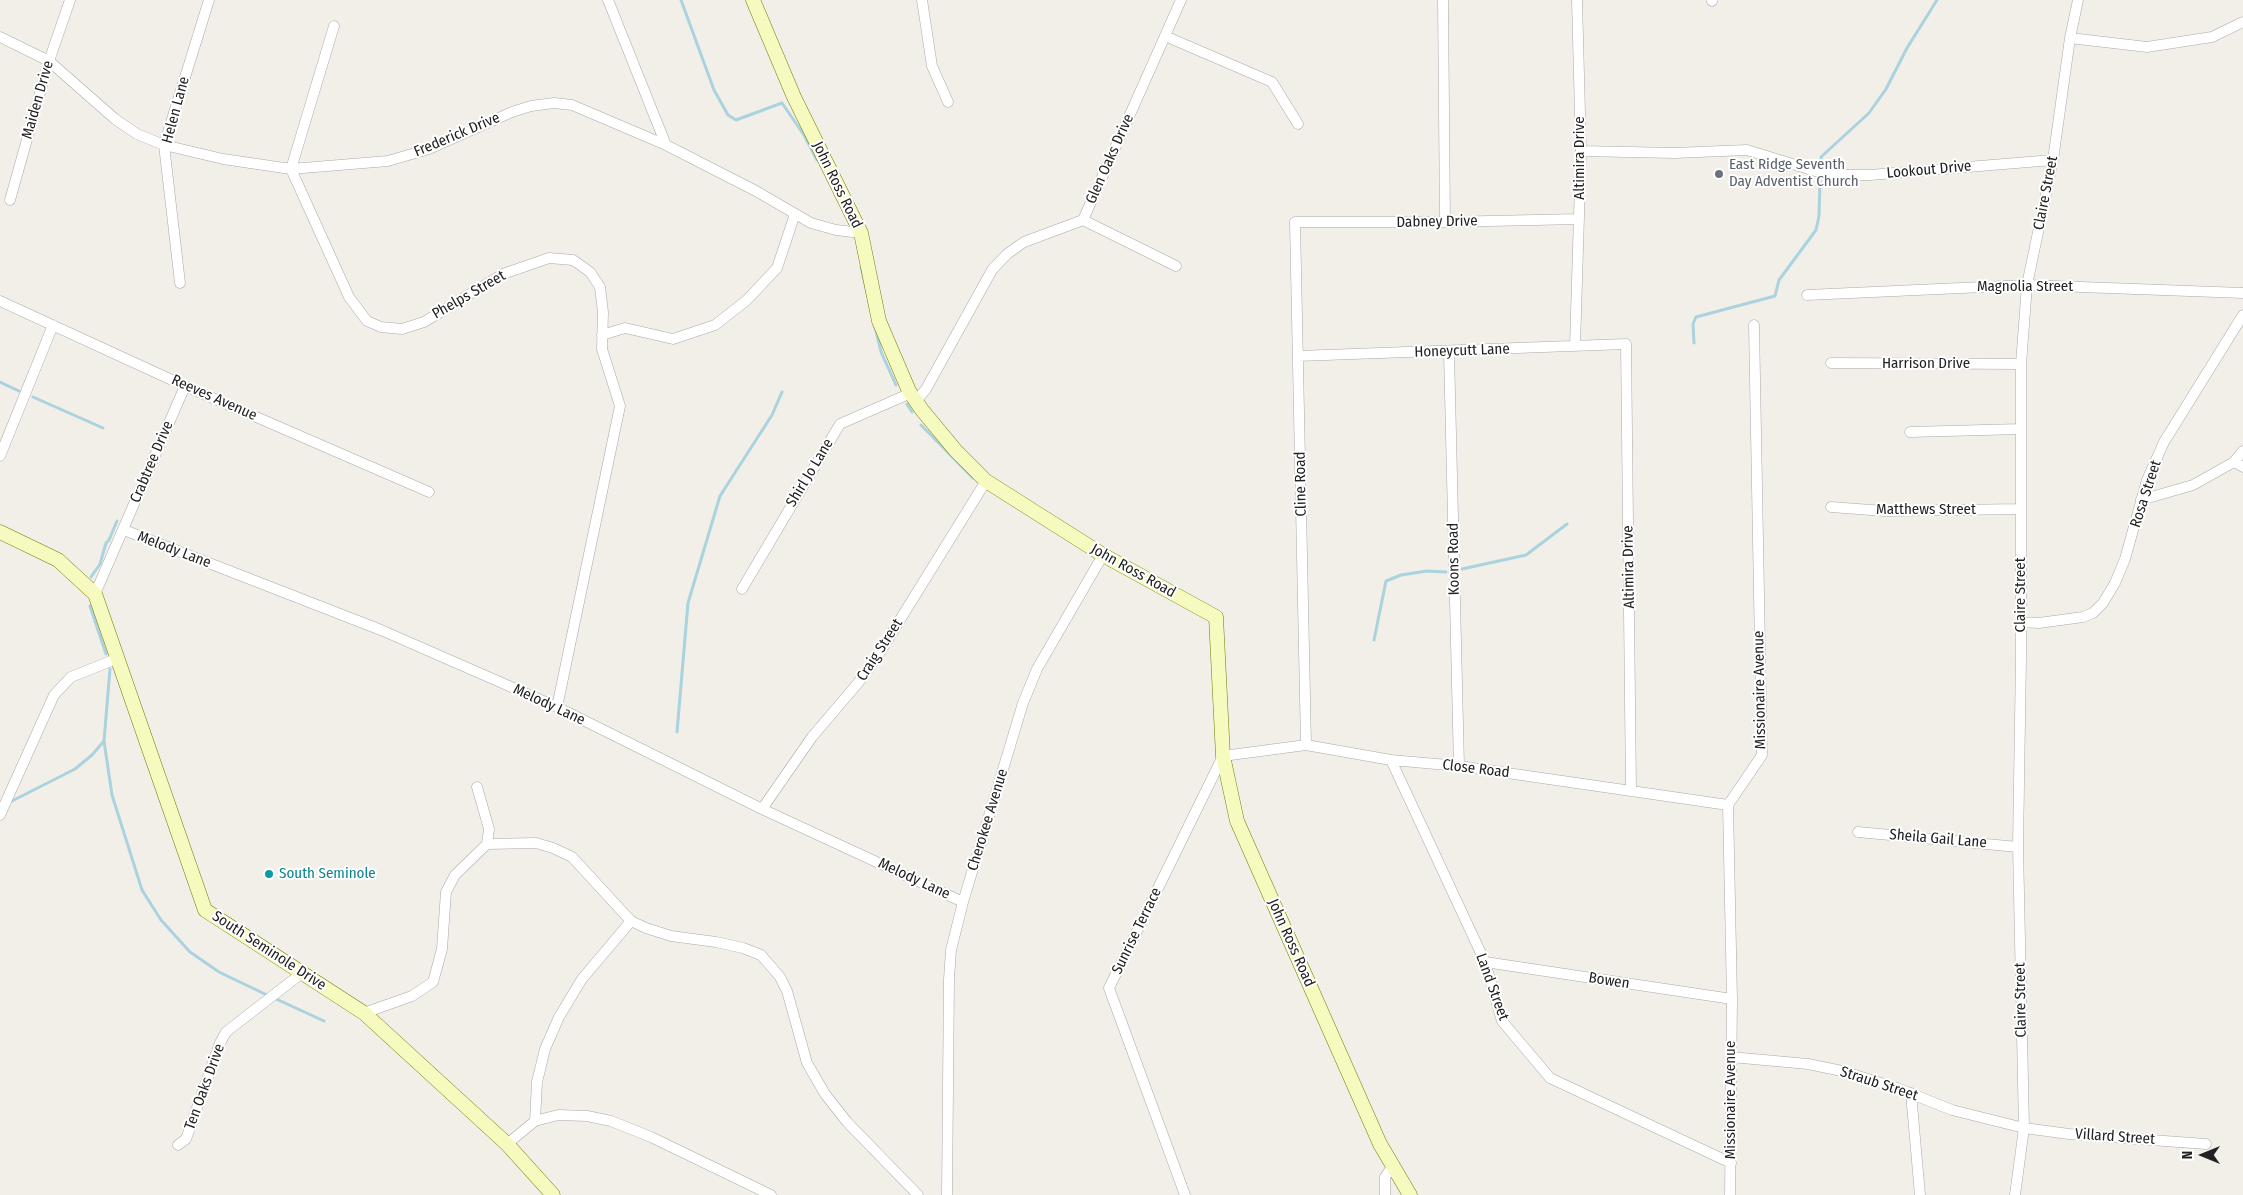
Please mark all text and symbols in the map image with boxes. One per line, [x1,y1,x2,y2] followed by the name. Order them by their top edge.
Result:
[18,59,58,141] street label: Maiden Drive
[158,75,194,145] street label: Helen Lane
[411,109,503,161] street label: Frederick Drive
[1082,111,1138,207] street label: Glen Oaks Drive
[1571,116,1589,200] street label: Altimira Drive
[808,139,866,231] street label: John Ross Road
[2030,154,2062,232] street label: Claire Street
[1729,156,1859,191] place label: East Ridge Seventh Day Adventist Church
[1886,157,1972,183] street label: Lookout Drive
[1713,168,1725,180] marker: East Ridge Seventh Day Adventist Church
[1396,212,1478,232] street label: Dabney Drive
[429,267,509,323] street label: Phelps Street
[1977,278,2073,296] street label: Magnolia Street
[1414,340,1510,362] street label: Honeycutt Lane
[1882,355,1970,373] street label: Harrison Drive
[168,371,260,425] street label: Reeves Avenue
[127,418,177,506] street label: Crabtree Drive
[783,436,837,510] street label: Shirl Jo Lane
[1291,451,1311,517] street label: Cline Road
[2127,458,2165,530] street label: Rosa Street
[1876,501,1976,519] street label: Matthews Street
[1444,523,1464,595] street label: Koons Road
[1619,525,1639,609] street label: Altimira Drive
[135,528,213,572] street label: Melody Lane
[1087,540,1179,602] street label: John Ross Road
[2012,557,2030,633] street label: Claire Street
[853,615,907,685] street label: Craig Street
[1750,631,1770,749] street label: Missionaire Avenue
[510,681,588,729] street label: Melody Lane
[1441,756,1511,782] street label: Close Road
[964,767,1012,873] street label: Cherokee Avenue
[1889,826,1987,852] street label: Sheila Gail Lane
[875,855,953,903] street label: Melody Lane
[279,865,376,883] place label: South Seminole
[263,868,275,880] marker: South Seminole
[1108,885,1166,977] street label: Sunrise Terrace
[1264,896,1318,990] street label: John Ross Road
[209,907,329,995] street label: South Seminole Drive
[1472,951,1512,1023] street label: Land Street
[2011,962,2031,1038] street label: Claire Street
[1587,969,1631,993] street label: Bowen
[1722,1041,1740,1159] street label: Missionaire Avenue
[181,1042,229,1132] street label: Ten Oaks Drive
[1838,1063,1920,1105] street label: Straub Street
[2075,1125,2155,1149] street label: Villard Street
[2178,1130,2228,1180] north arrow
[2179,1151,2196,1159] text: N

